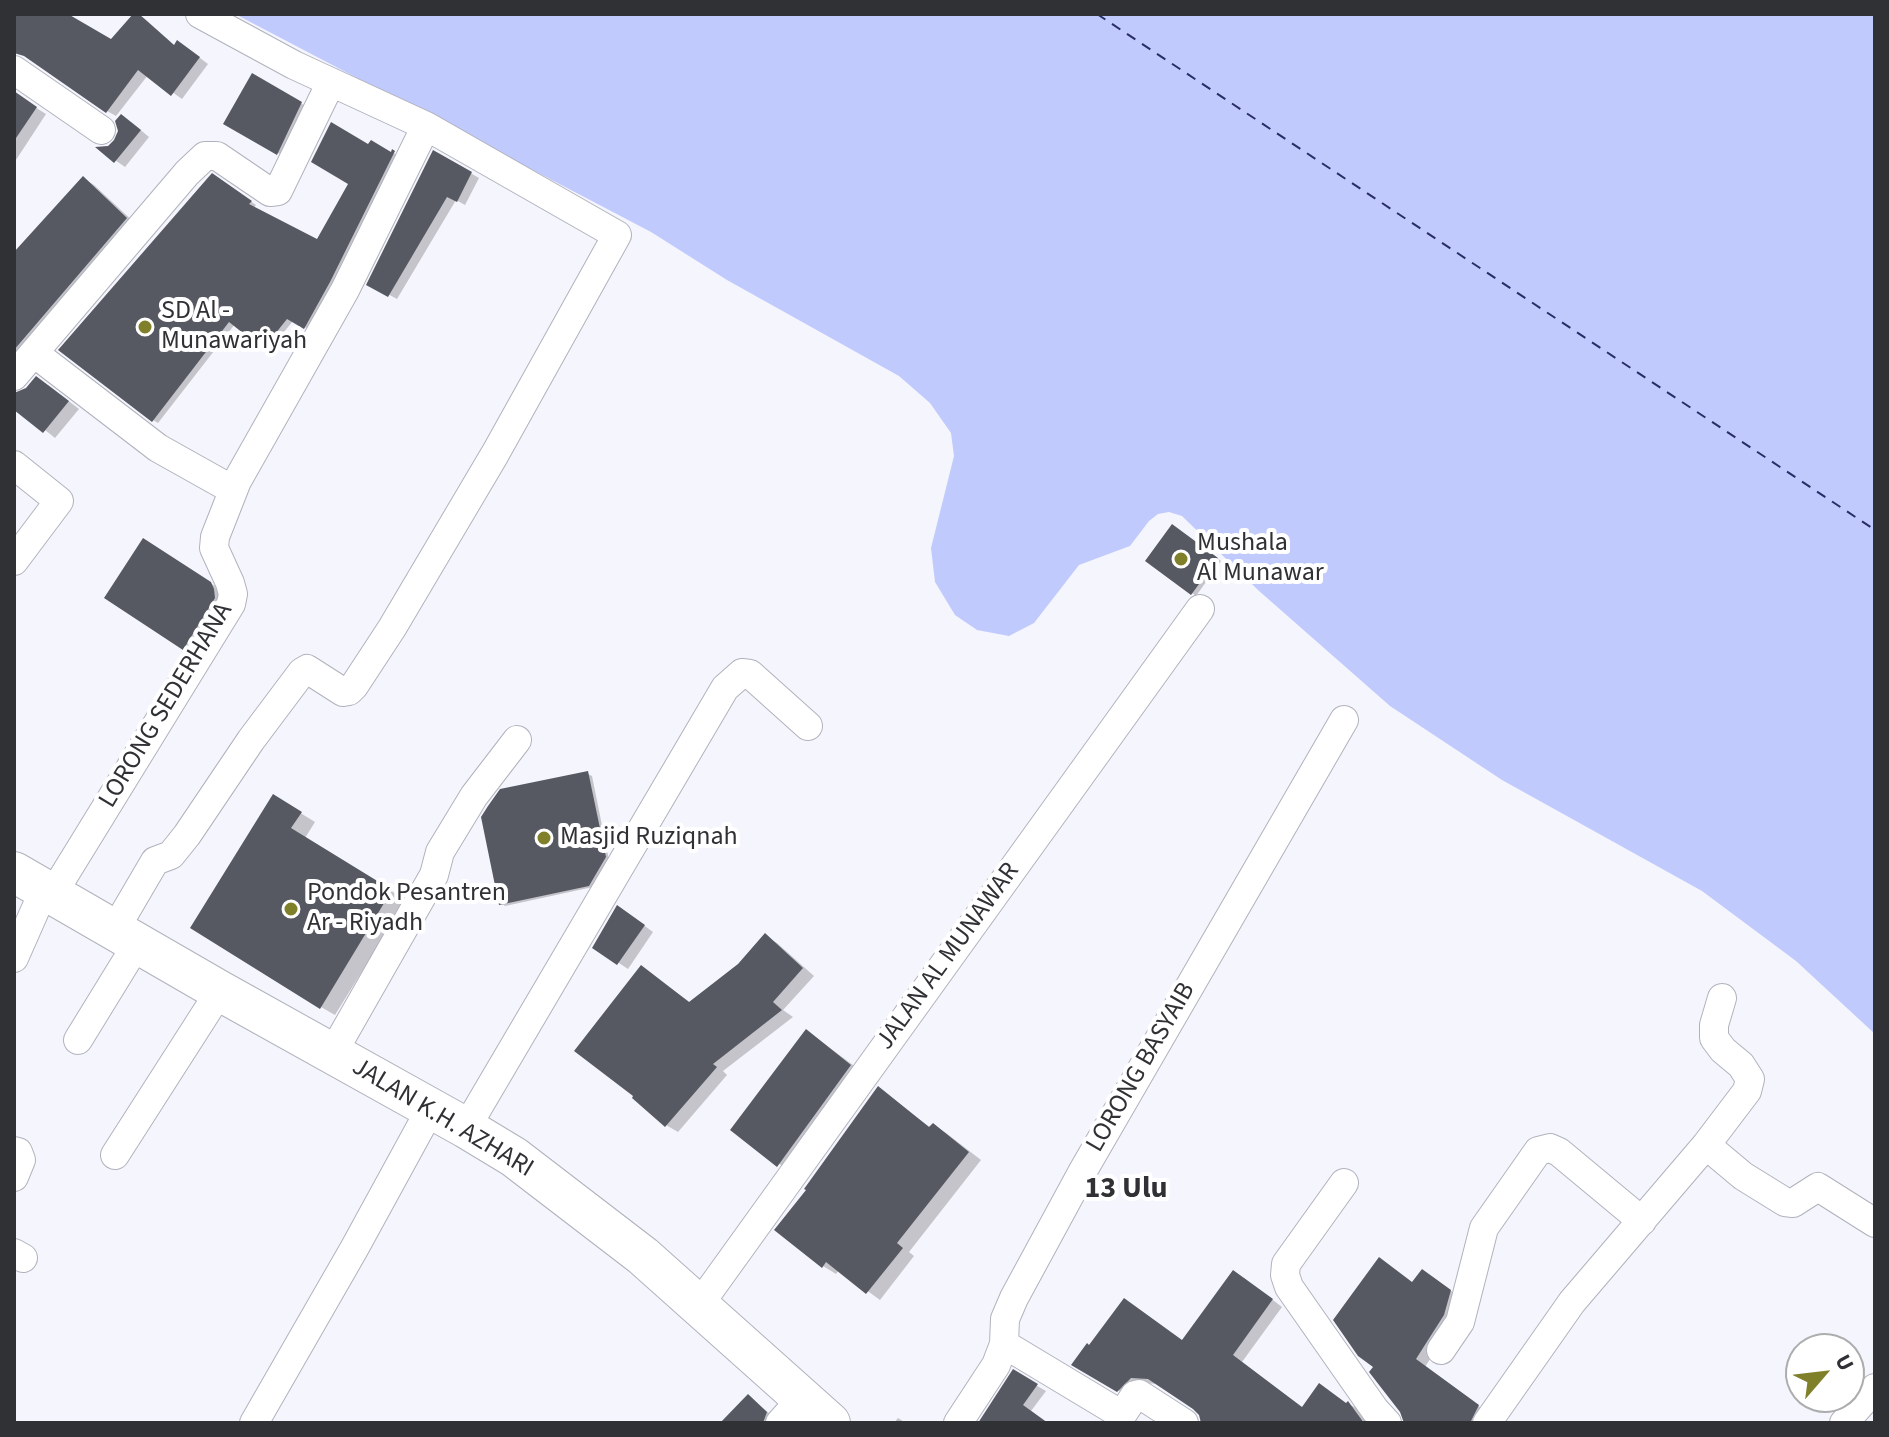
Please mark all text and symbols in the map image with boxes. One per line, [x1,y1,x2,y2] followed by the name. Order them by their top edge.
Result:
[161,296,307,358] place label: SD Al - Munawariyah
[136,318,154,336] marker: SD Al - Munawariyah
[1197,528,1324,590] place label: Mushala Al Munawar
[1172,550,1190,568] marker: Mushala Al Munawar
[94,598,240,814] street label: LORONG SEDERHANA
[560,822,738,854] place label: Masjid Ruziqnah
[535,829,553,847] marker: Masjid Ruziqnah
[871,857,1027,1057] street label: JALAN AL MUNAWAR
[307,878,506,940] place label: Pondok Pesantren Ar - Riyadh
[282,900,300,918] marker: Pondok Pesantren Ar - Riyadh
[1081,978,1203,1158] street label: LORONG BASYAIB
[346,1053,538,1185] street label: JALAN K.H. AZHARI
[1084,1172,1168,1208] district label: 13 Ulu
[1785,1333,1865,1413] north arrow
[1827,1349,1862,1377] text: U

